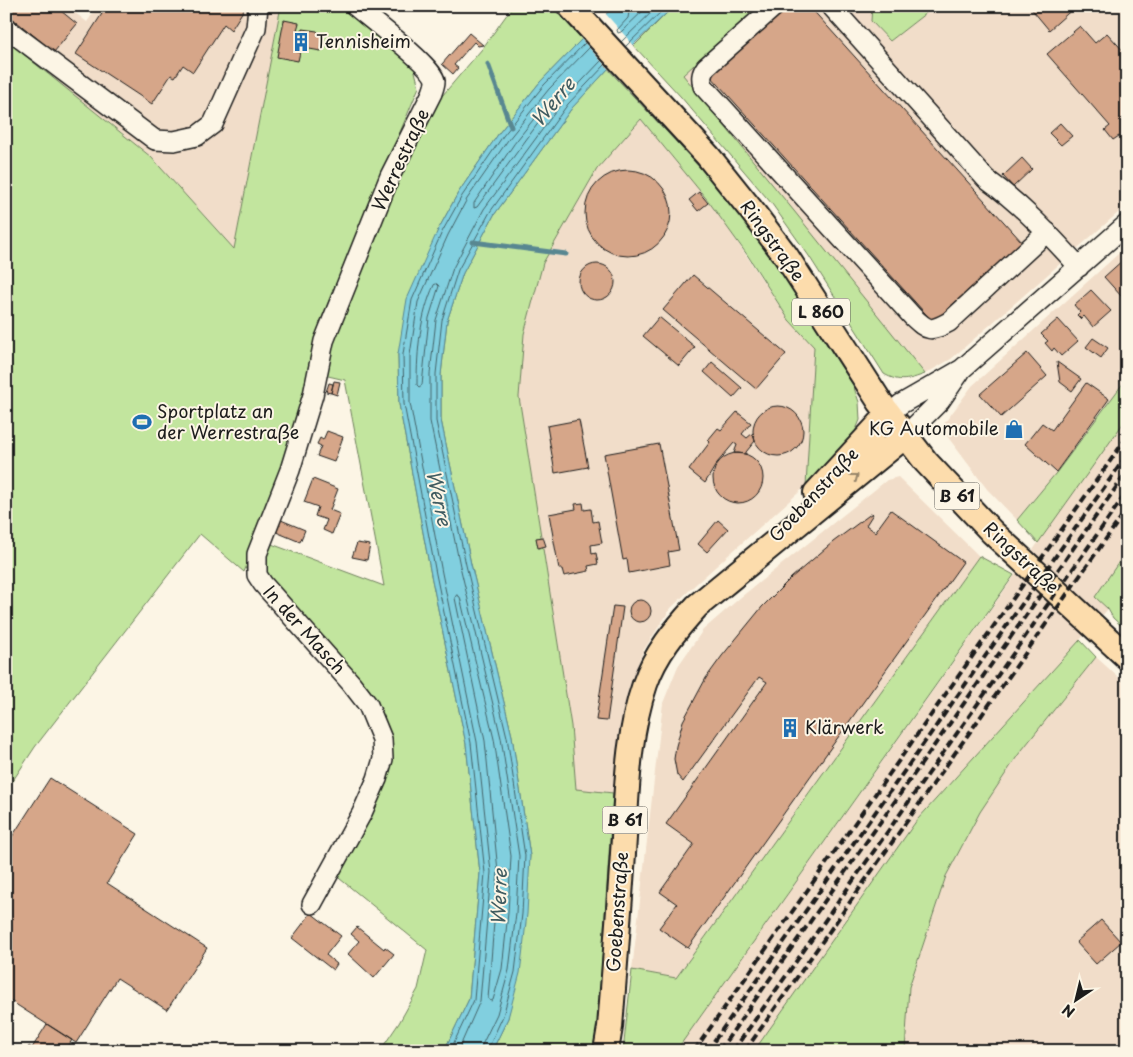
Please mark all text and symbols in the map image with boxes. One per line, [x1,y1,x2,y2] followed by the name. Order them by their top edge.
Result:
[316,27,411,54] place label: Tennisheim
[290,31,312,53] building icon: Tennisheim
[523,70,582,132] water label: Werre
[364,104,435,215] street label: Werrestraße
[734,194,812,287] street label: Ringstraße
[792,298,850,326] road number: L 860
[157,397,299,445] place label: Sportplatz an der Werrestraße
[131,411,153,433] sports icon: Sportplatz an der Werrestraße
[869,414,999,441] place label: KG Automobile
[1003,418,1025,440] shop icon: KG Automobile
[762,441,864,547] street label: Goebenstraße
[420,467,460,529] water label: Werre
[849,474,859,483] one-way arrow
[934,482,980,510] road number: B 61
[978,515,1066,599] street label: Ringstraße
[258,578,353,680] street label: In der Masch
[805,713,884,740] place label: Klärwerk
[779,717,801,739] building icon: Klärwerk
[602,806,648,834] road number: B 61
[599,851,634,973] street label: Goebenstraße
[483,867,513,926] water label: Werre
[1050,974,1100,1024] north arrow
[1058,999,1079,1023] text: N

